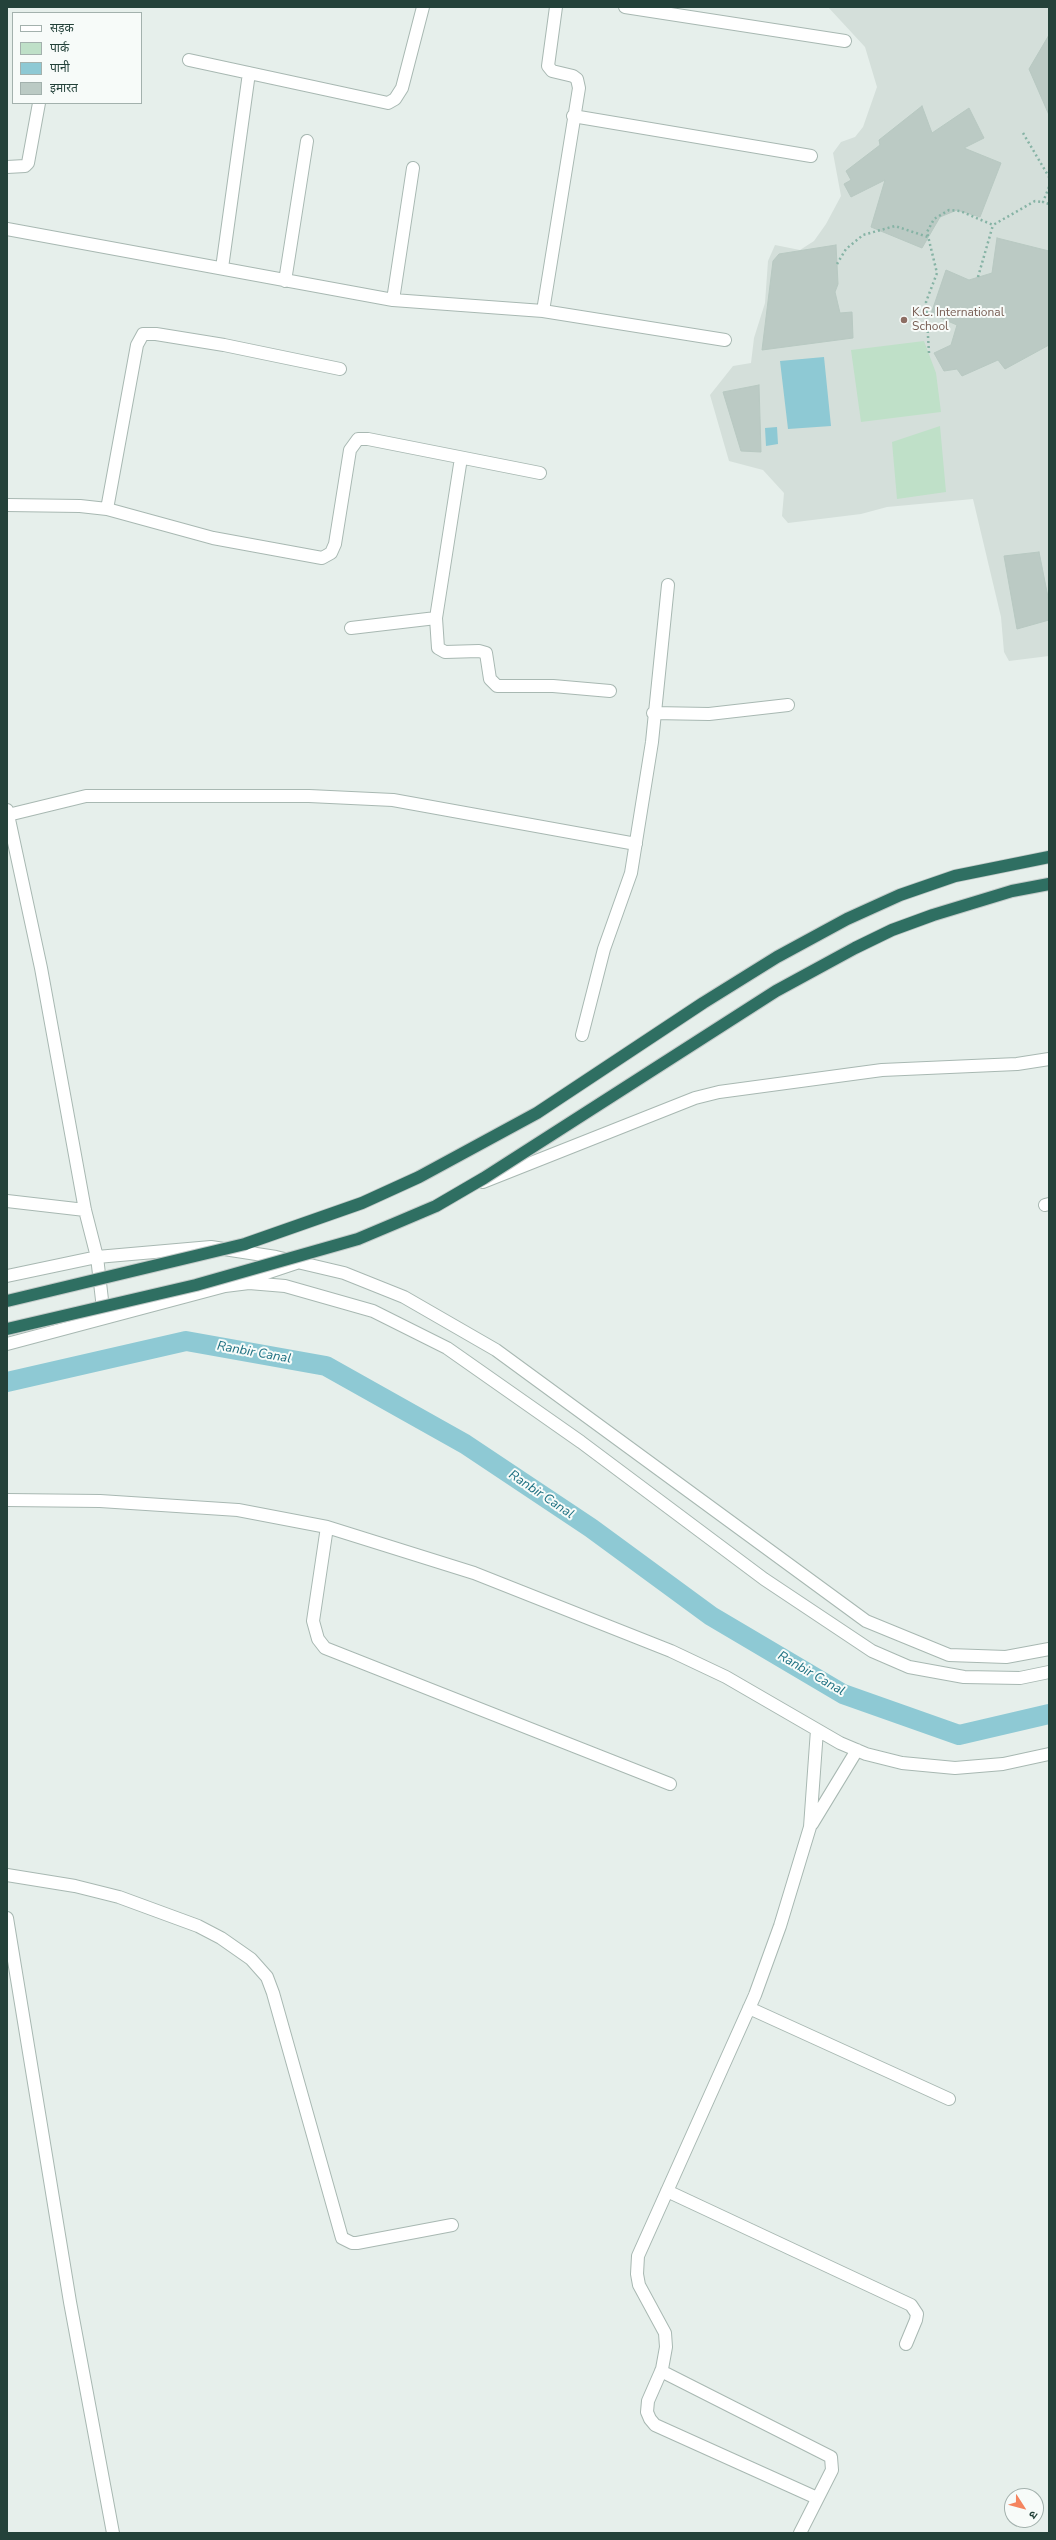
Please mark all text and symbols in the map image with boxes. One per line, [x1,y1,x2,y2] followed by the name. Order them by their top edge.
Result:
[12,12,142,104] legend
[50,20,74,36] text: सड़क
[50,40,69,56] text: पार्क
[50,60,70,76] text: पानी
[50,80,78,96] text: इमारत
[912,306,1004,334] place label: K.C. International School
[899,315,909,325] marker: K.C. International School
[216,1339,292,1367] water label: Ranbir Canal
[506,1468,576,1522] water label: Ranbir Canal
[775,1648,847,1700] water label: Ranbir Canal
[1004,2488,1044,2528] north arrow
[1025,2508,1041,2522] text: उ

